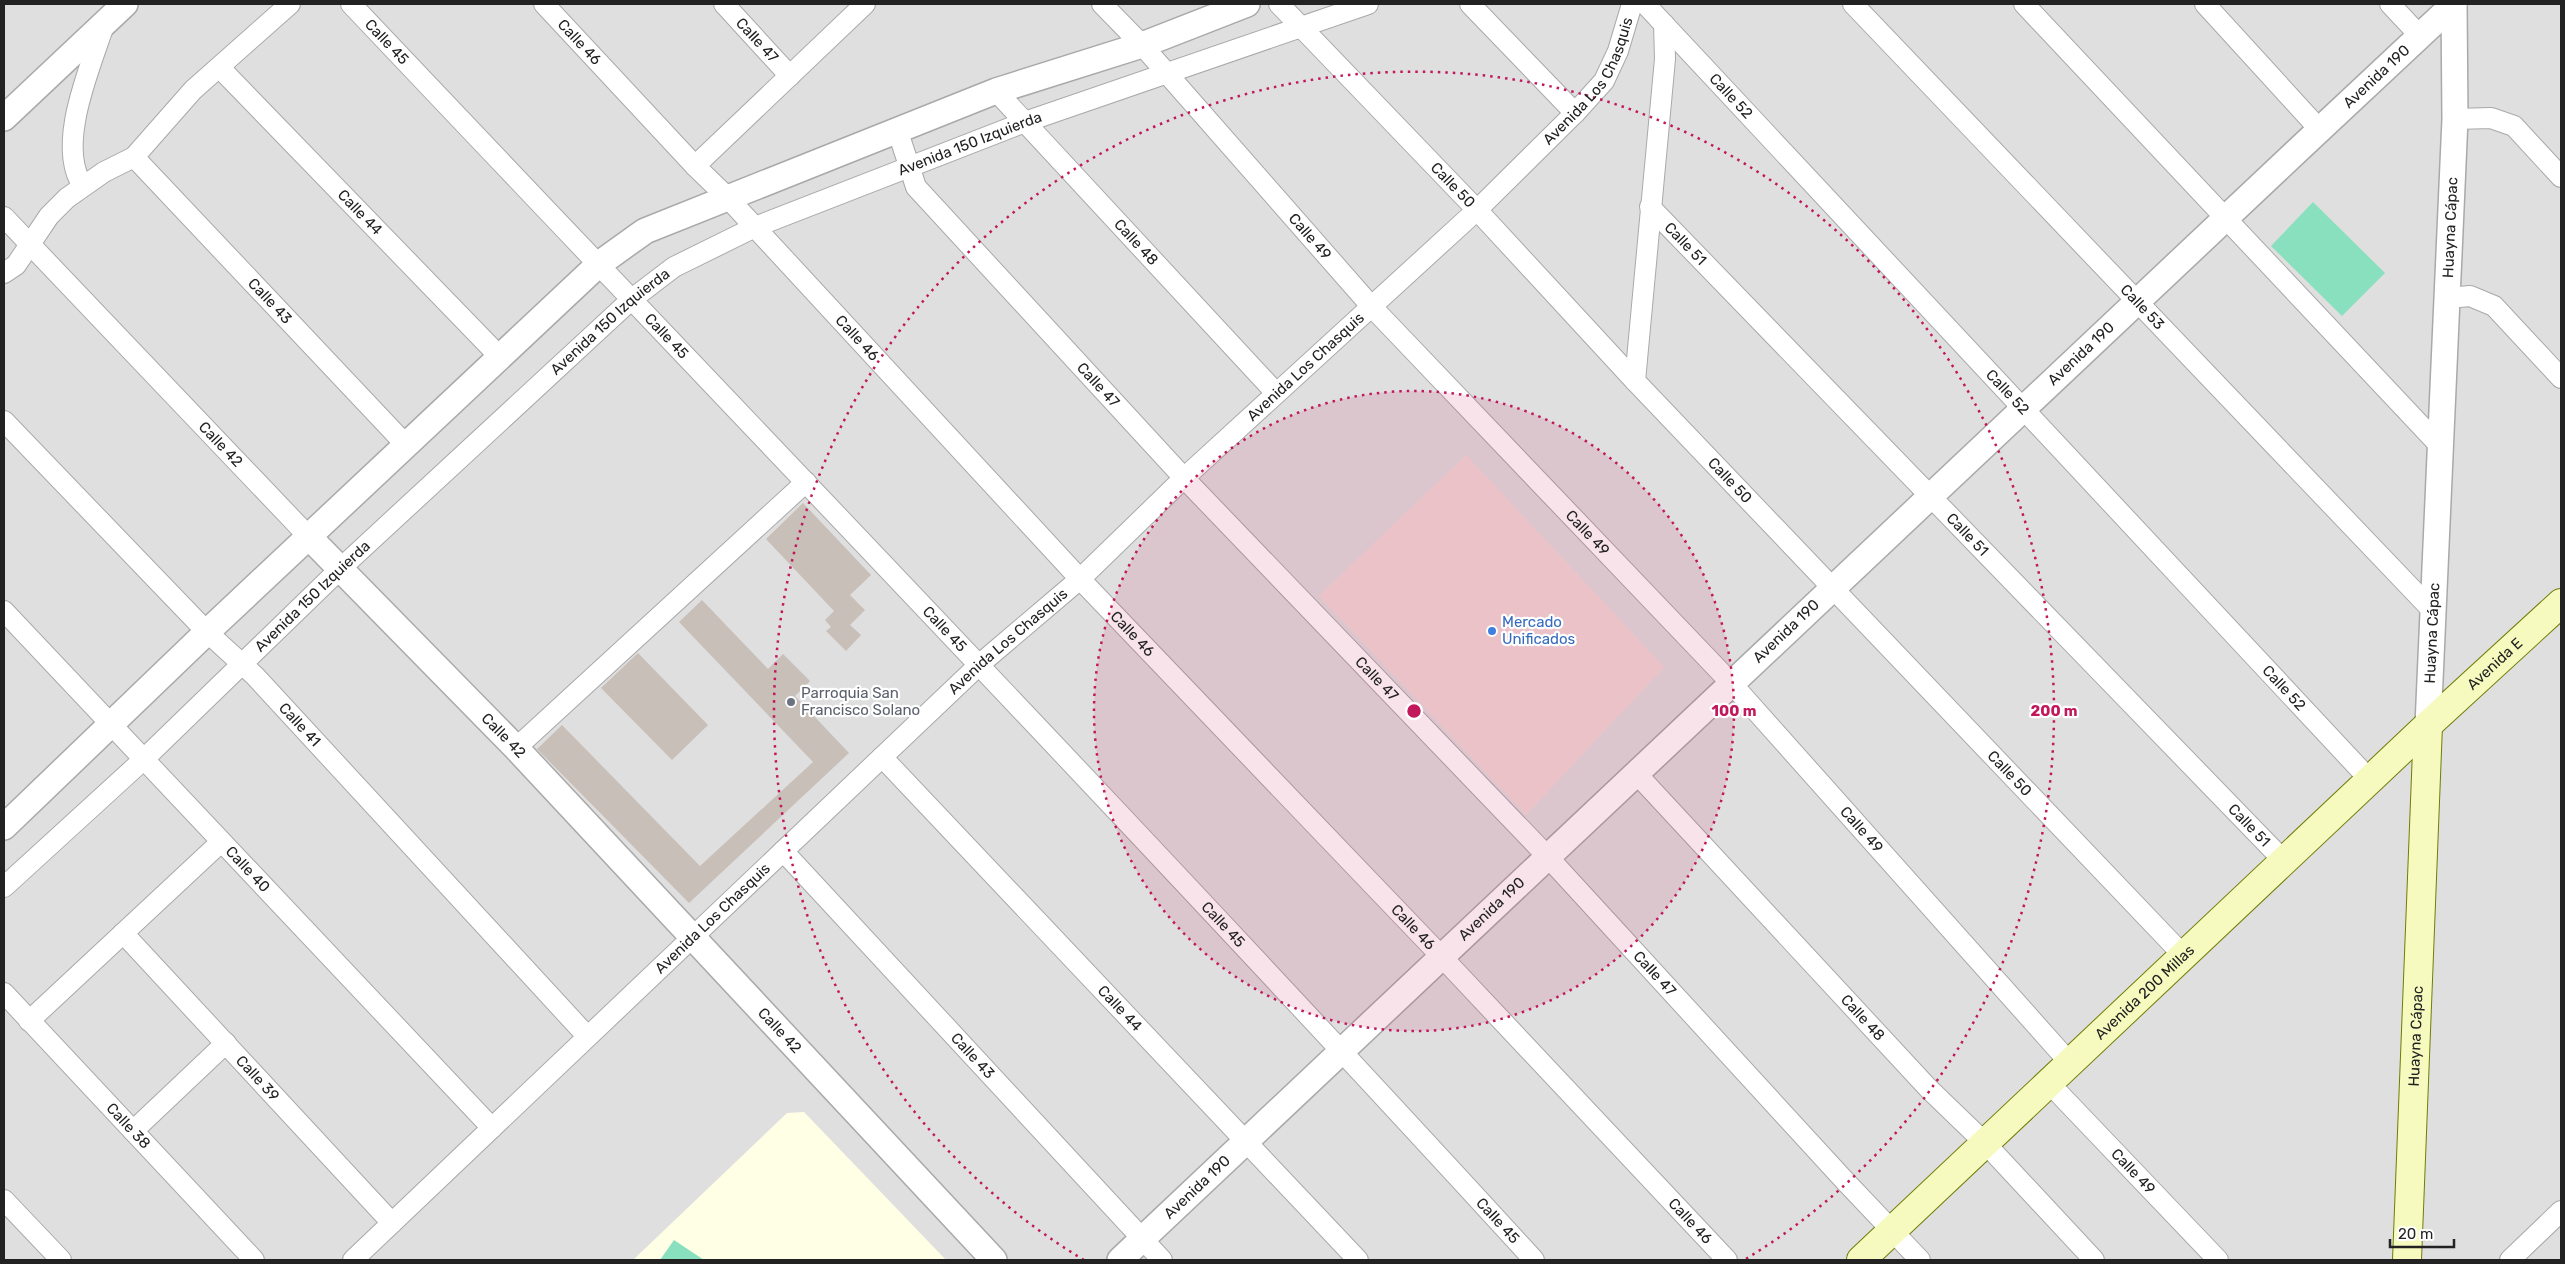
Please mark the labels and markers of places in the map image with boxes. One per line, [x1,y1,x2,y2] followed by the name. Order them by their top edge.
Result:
[1502,613,1576,648] place label: Mercado Unificados
[1486,625,1498,637] marker: Mercado Unificados
[801,684,920,719] place label: Parroquia San Francisco Solano
[785,696,797,708] marker: Parroquia San Francisco Solano
[1405,702,1423,720] centre of rings

